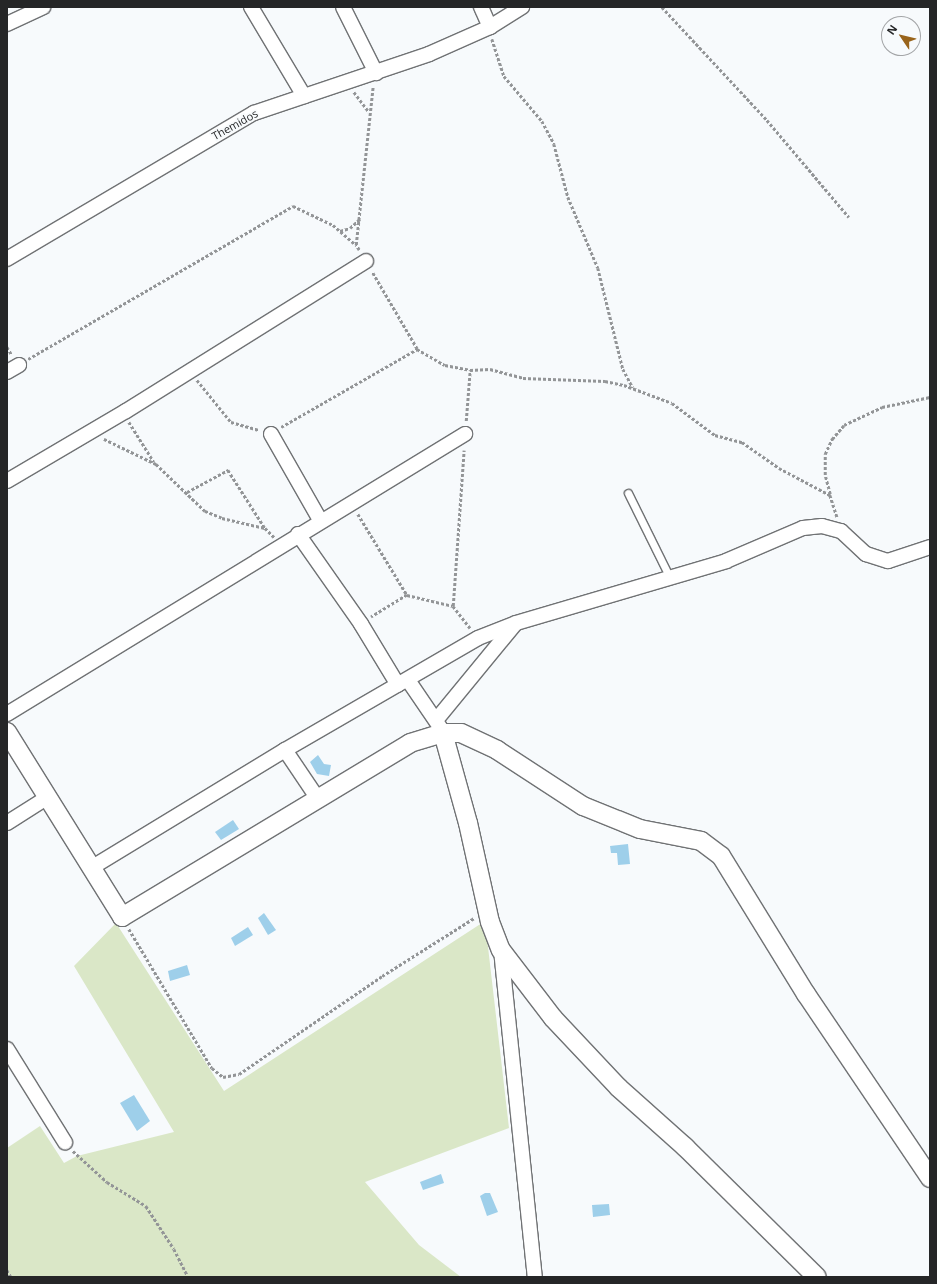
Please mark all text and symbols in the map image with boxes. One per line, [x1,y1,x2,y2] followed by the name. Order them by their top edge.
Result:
[881,16,921,56] north arrow
[883,21,900,37] text: N
[210,107,260,143] street label: Themidos

